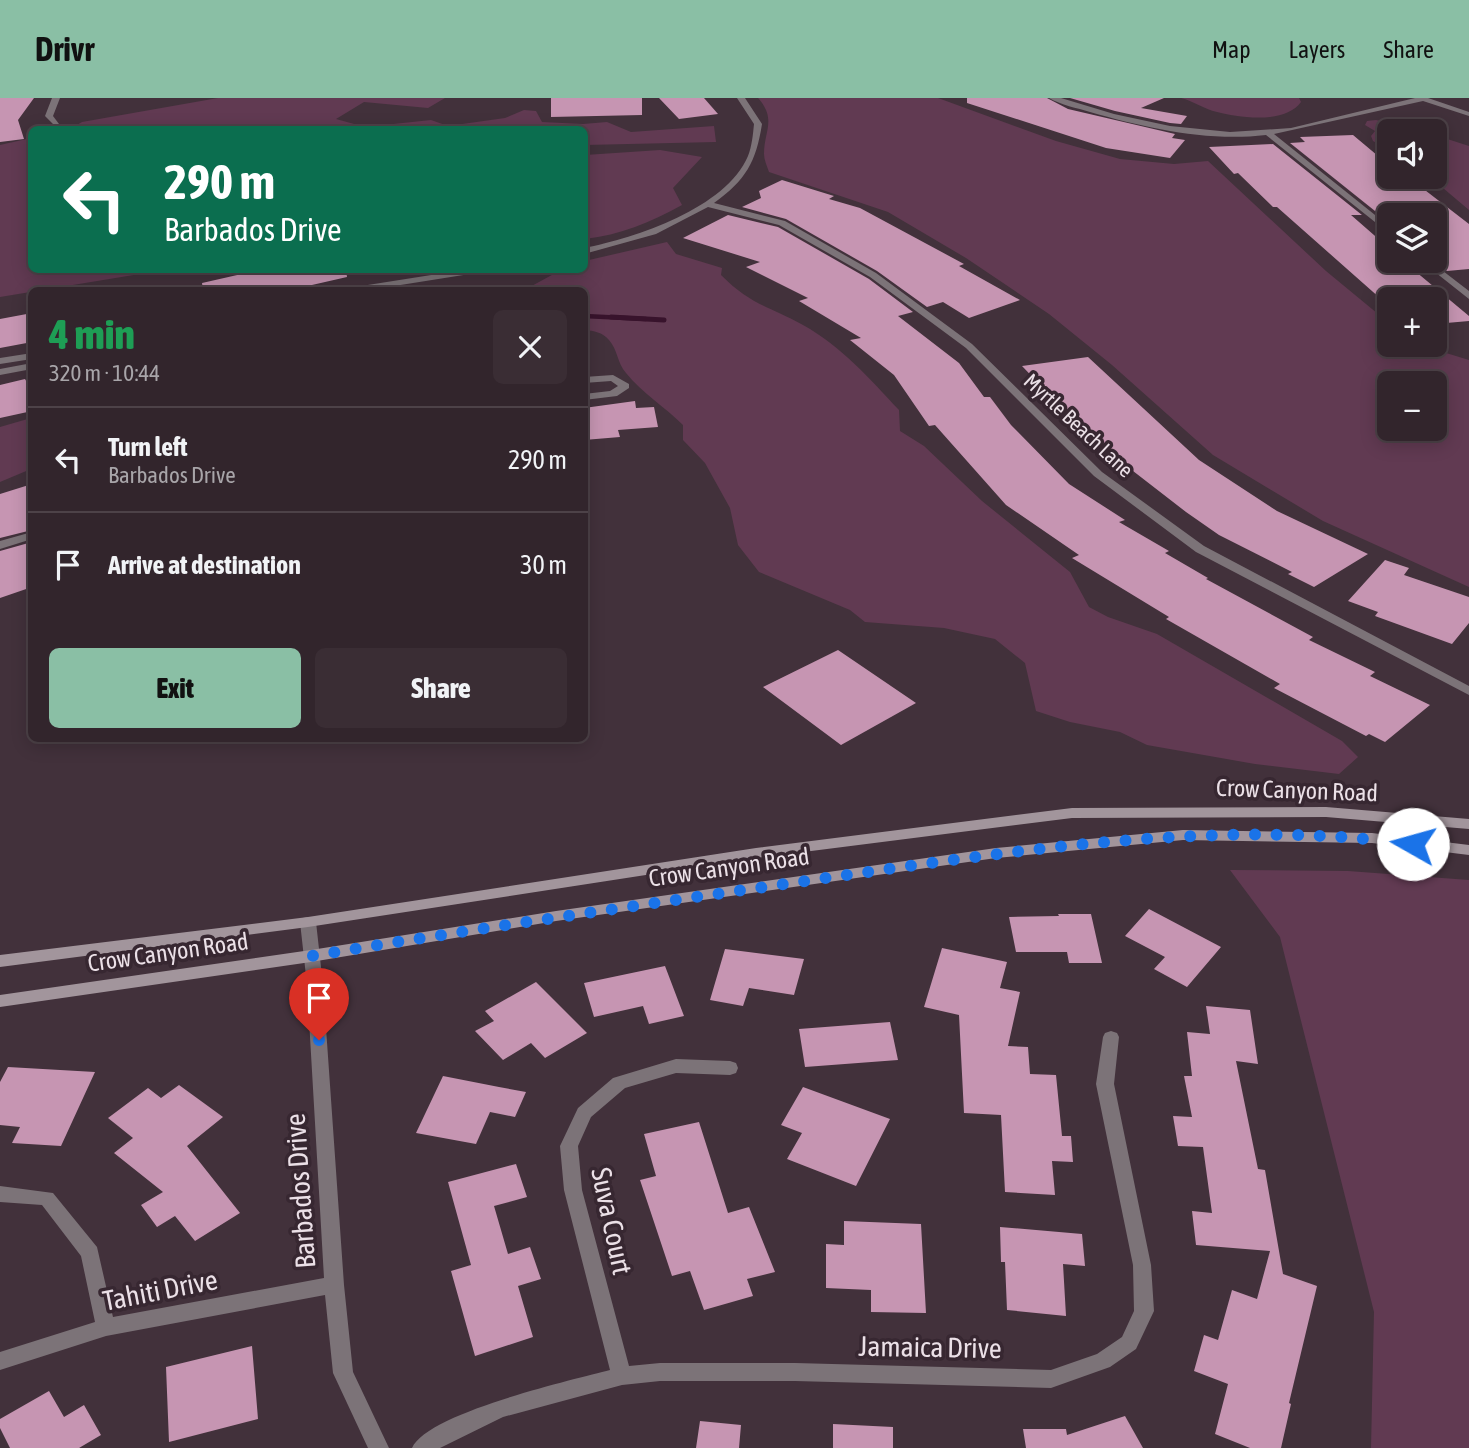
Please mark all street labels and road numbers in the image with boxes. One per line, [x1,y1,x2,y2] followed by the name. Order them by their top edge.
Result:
[1020,368,1138,482] street label: Myrtle Beach Lane
[1216,774,1378,806] street label: Crow Canyon Road
[647,842,811,892] street label: Crow Canyon Road
[86,927,250,977] street label: Crow Canyon Road
[279,1112,321,1270] street label: Barbados Drive
[585,1164,639,1278] street label: Suva Court
[100,1263,220,1317] street label: Tahiti Drive
[858,1330,1002,1364] street label: Jamaica Drive

